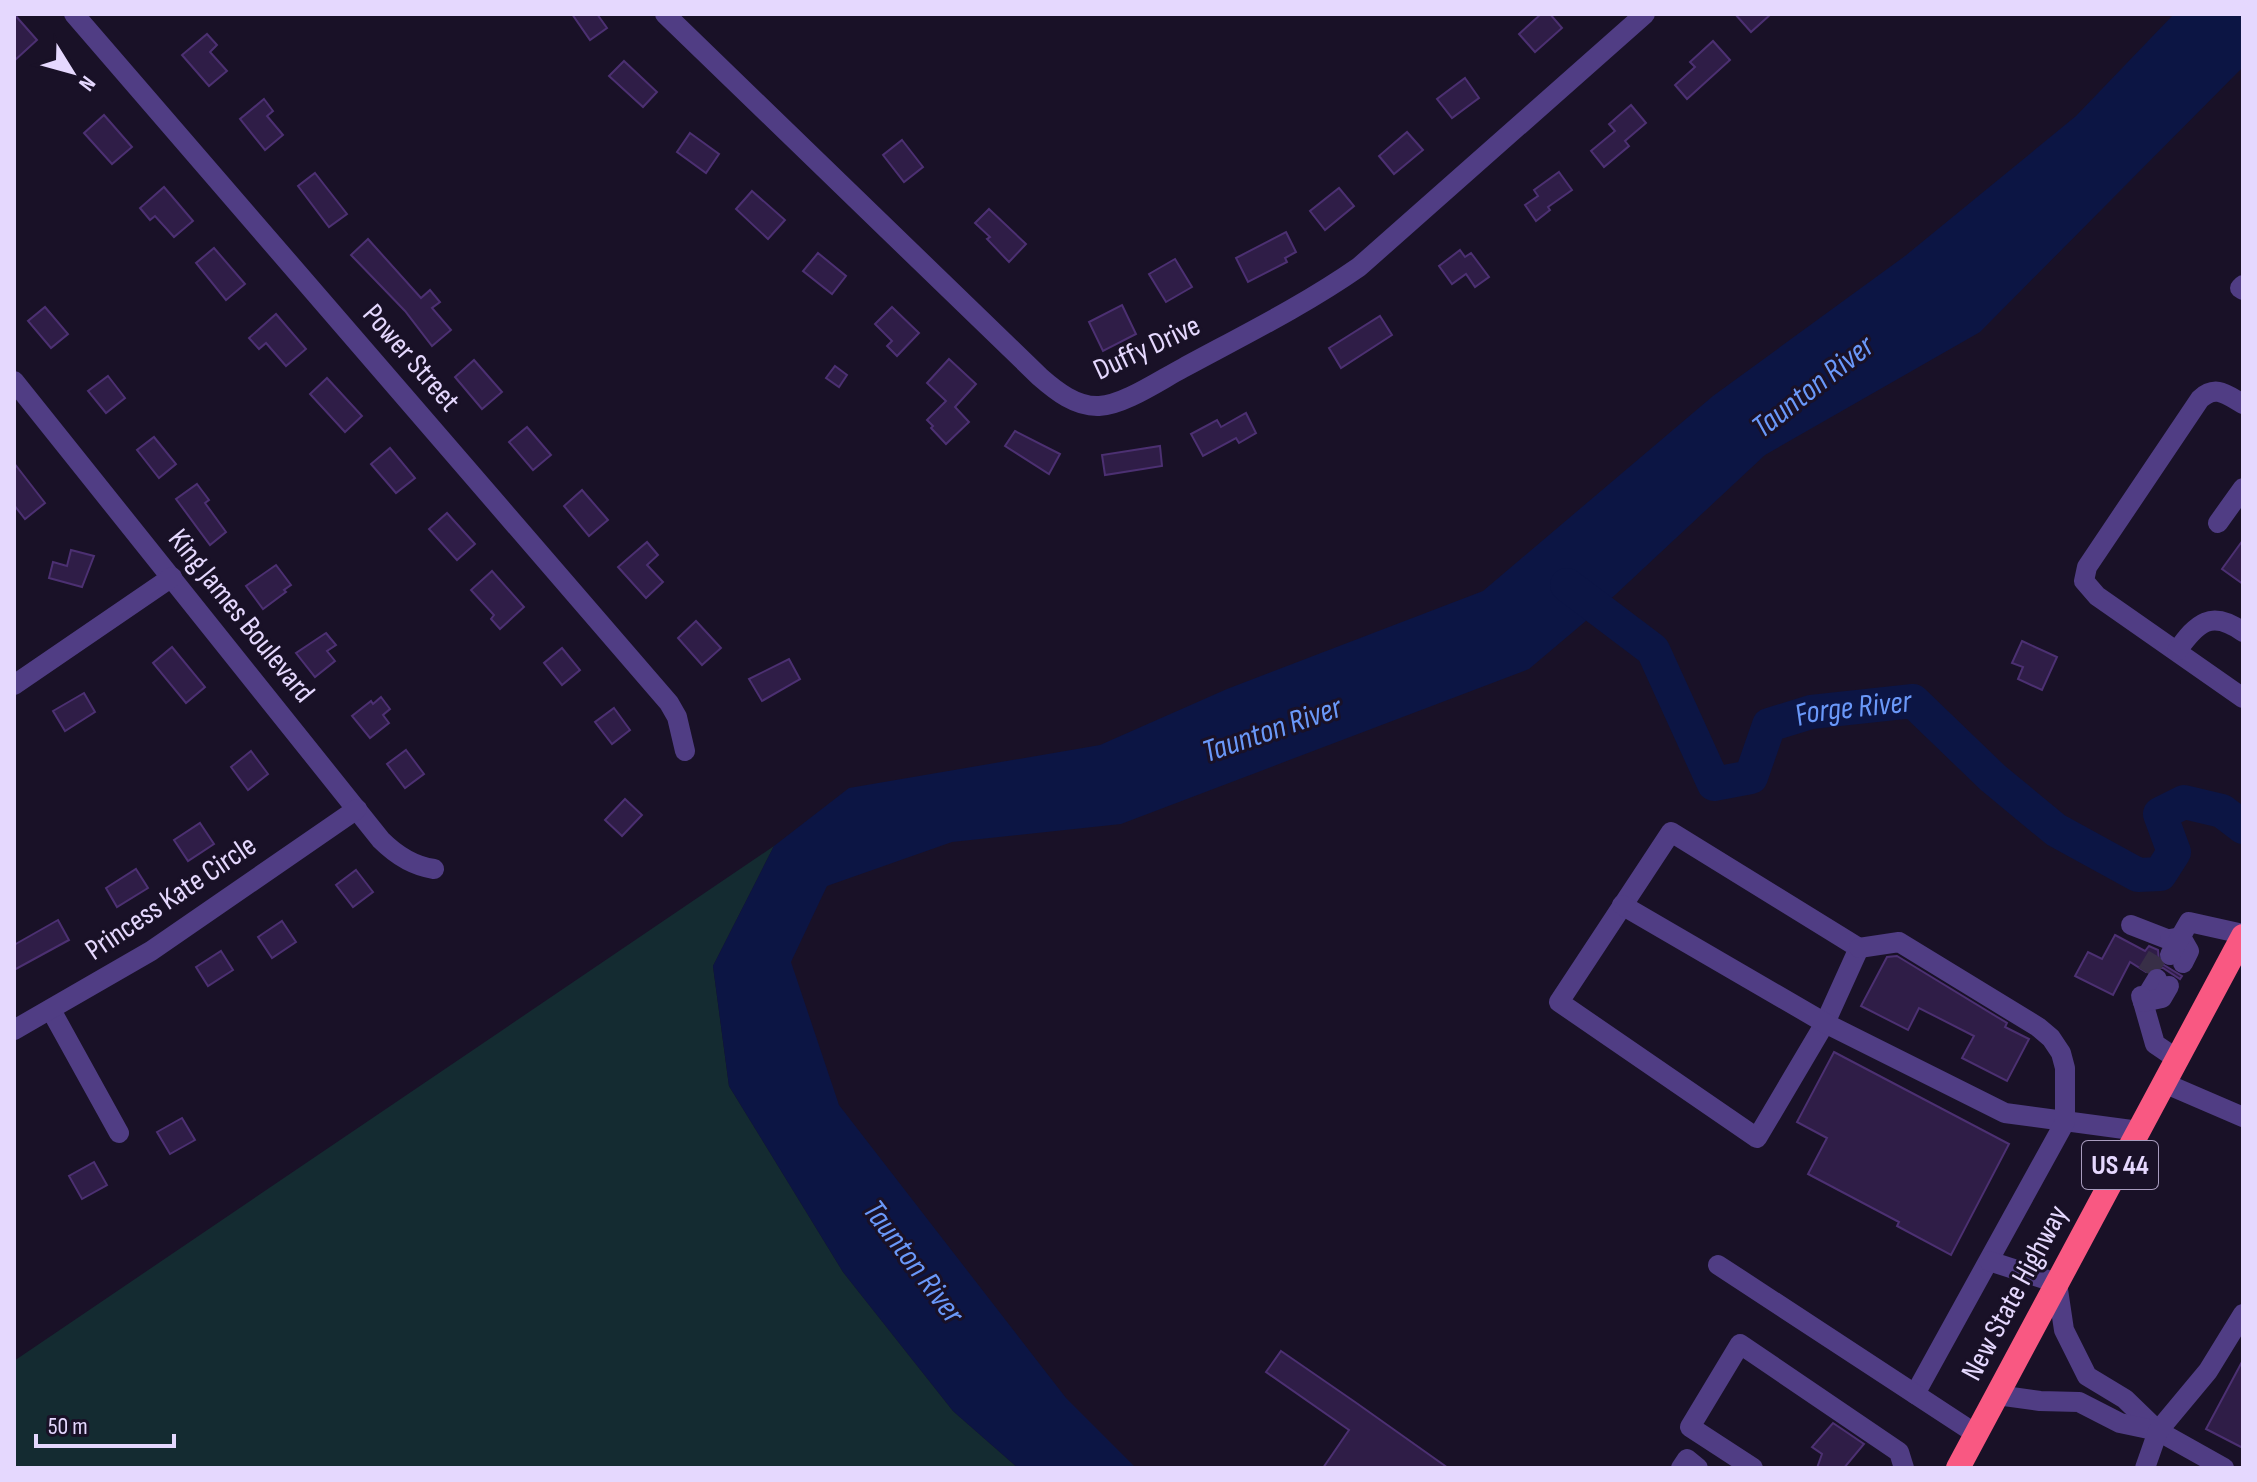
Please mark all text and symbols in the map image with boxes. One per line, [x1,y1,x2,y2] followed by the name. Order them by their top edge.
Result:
[32,32,112,112] north arrow
[72,70,101,96] text: N
[355,297,467,419] street label: Power Street
[1088,308,1206,388] street label: Duffy Drive
[1744,327,1883,447] water label: Taunton River
[160,522,322,710] street label: King James Boulevard
[1790,682,1914,735] water label: Forge River
[1197,688,1348,772] water label: Taunton River
[79,828,263,968] street label: Princess Kate Circle
[2082,1141,2158,1189] road number: US 44
[854,1193,973,1332] water label: Taunton River
[1954,1199,2076,1387] street label: New State Highway
[36,1398,174,1448] scale bar
[48,1412,88,1441] text: 50 m

